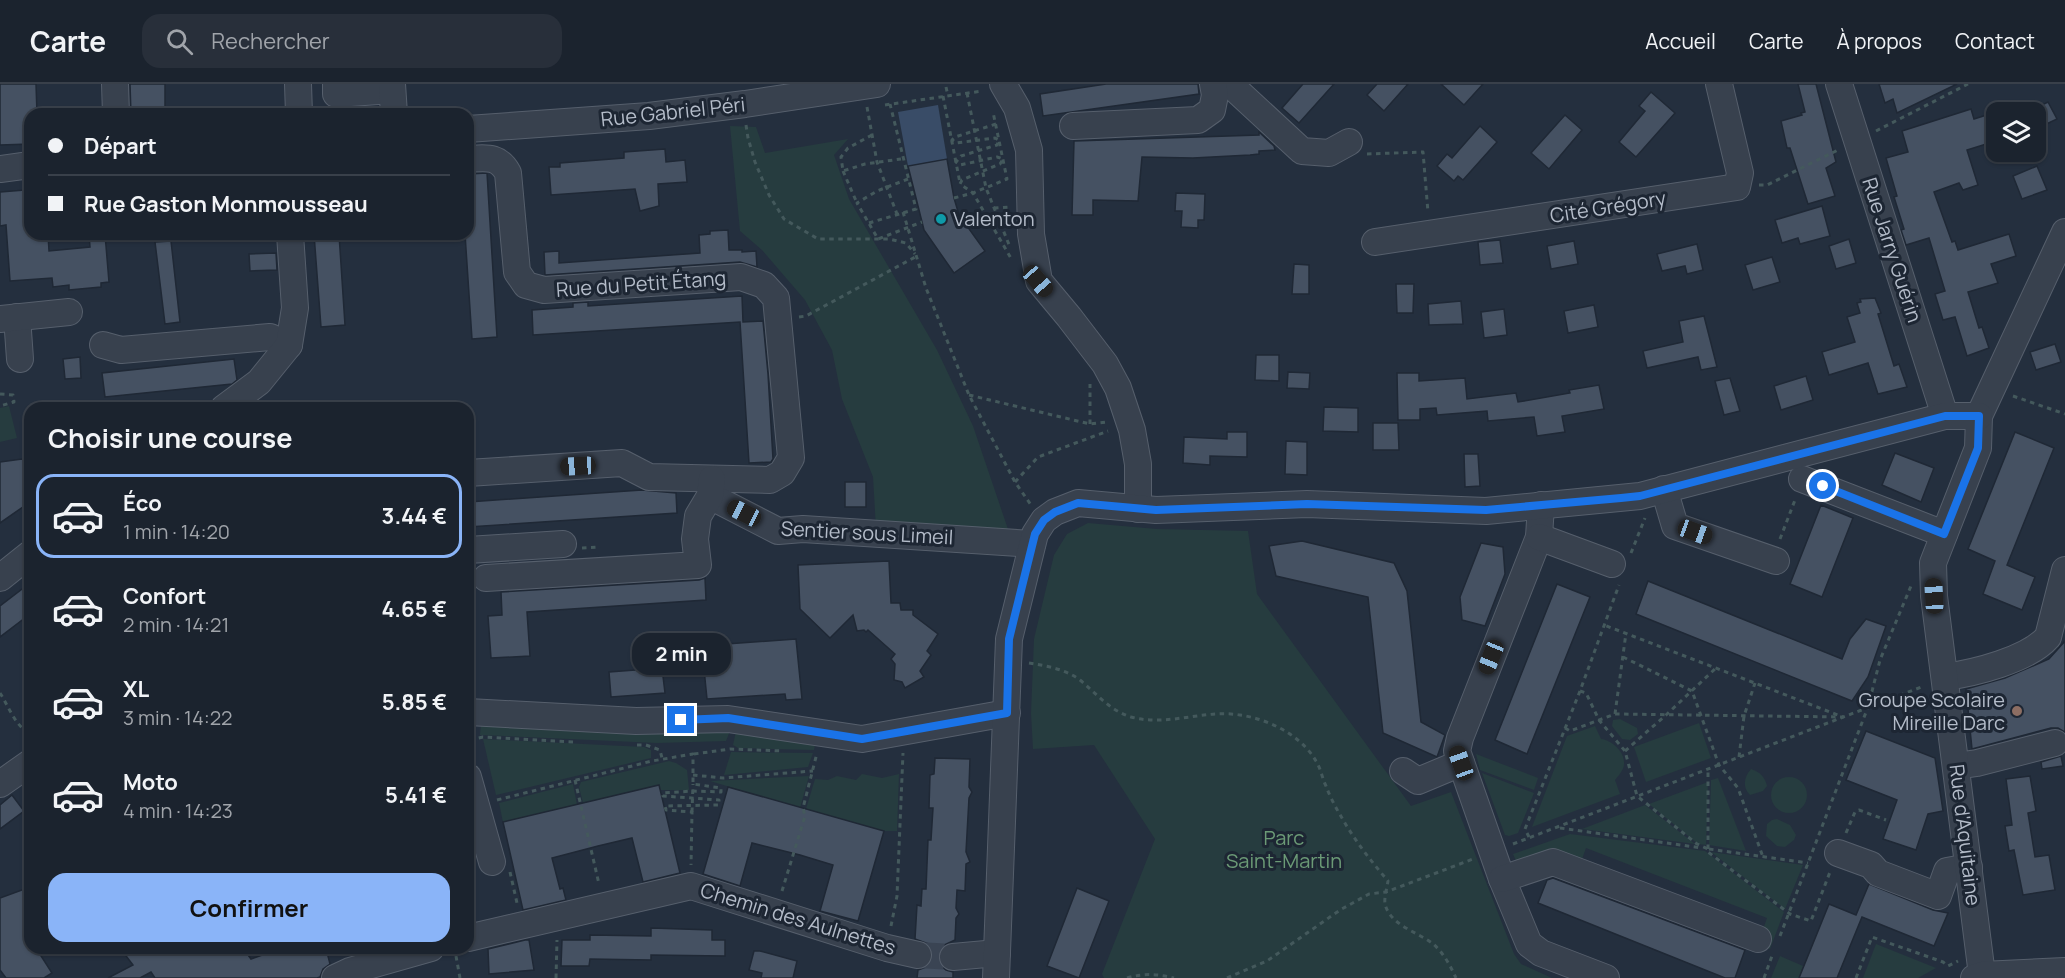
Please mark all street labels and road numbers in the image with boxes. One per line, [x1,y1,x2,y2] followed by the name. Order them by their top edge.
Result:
[599,90,747,133] street label: Rue Gabriel Péri
[1856,174,1929,326] street label: Rue Jarry Guérin
[1548,184,1668,229] street label: Cité Grégory
[555,264,727,303] street label: Rue du Petit Étang
[780,514,954,551] street label: Sentier sous Limeil
[1943,763,1988,907] street label: Rue d'Aquitaine
[697,876,899,961] street label: Chemin des Aulnettes

